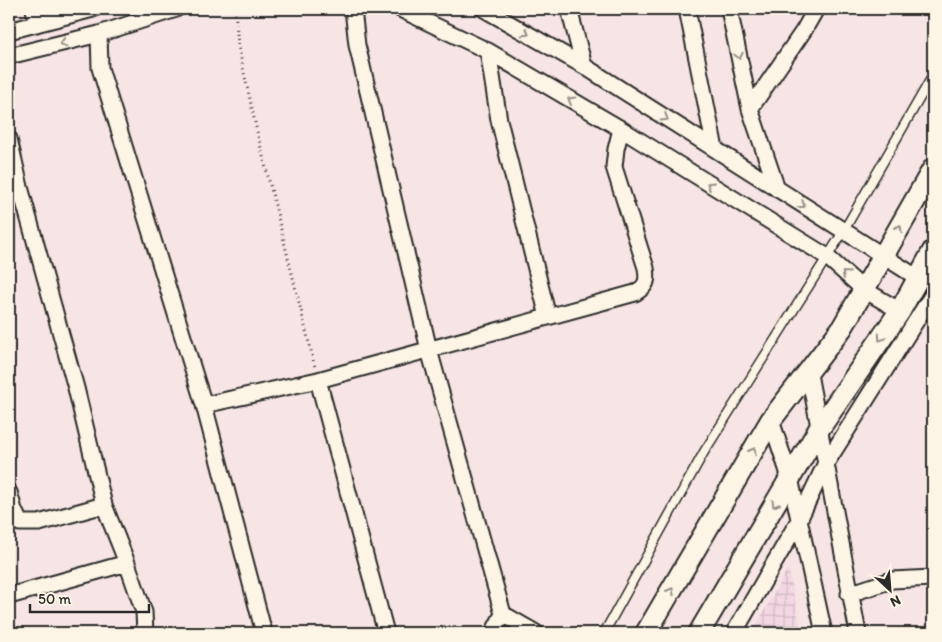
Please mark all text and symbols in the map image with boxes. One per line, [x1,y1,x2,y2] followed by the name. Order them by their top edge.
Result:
[521,27,530,37] one-way arrow
[59,38,67,48] one-way arrow
[733,52,744,61] one-way arrow
[567,97,576,107] one-way arrow
[659,111,668,121] one-way arrow
[706,181,715,191] one-way arrow
[796,199,805,208] one-way arrow
[893,224,903,233] one-way arrow
[842,270,851,279] one-way arrow
[878,332,887,342] one-way arrow
[747,447,757,456] one-way arrow
[772,499,782,508] one-way arrow
[864,564,914,614] north arrow
[30,582,149,614] scale bar
[665,588,675,597] one-way arrow
[38,590,71,608] text: 50 m
[888,592,903,611] text: N

